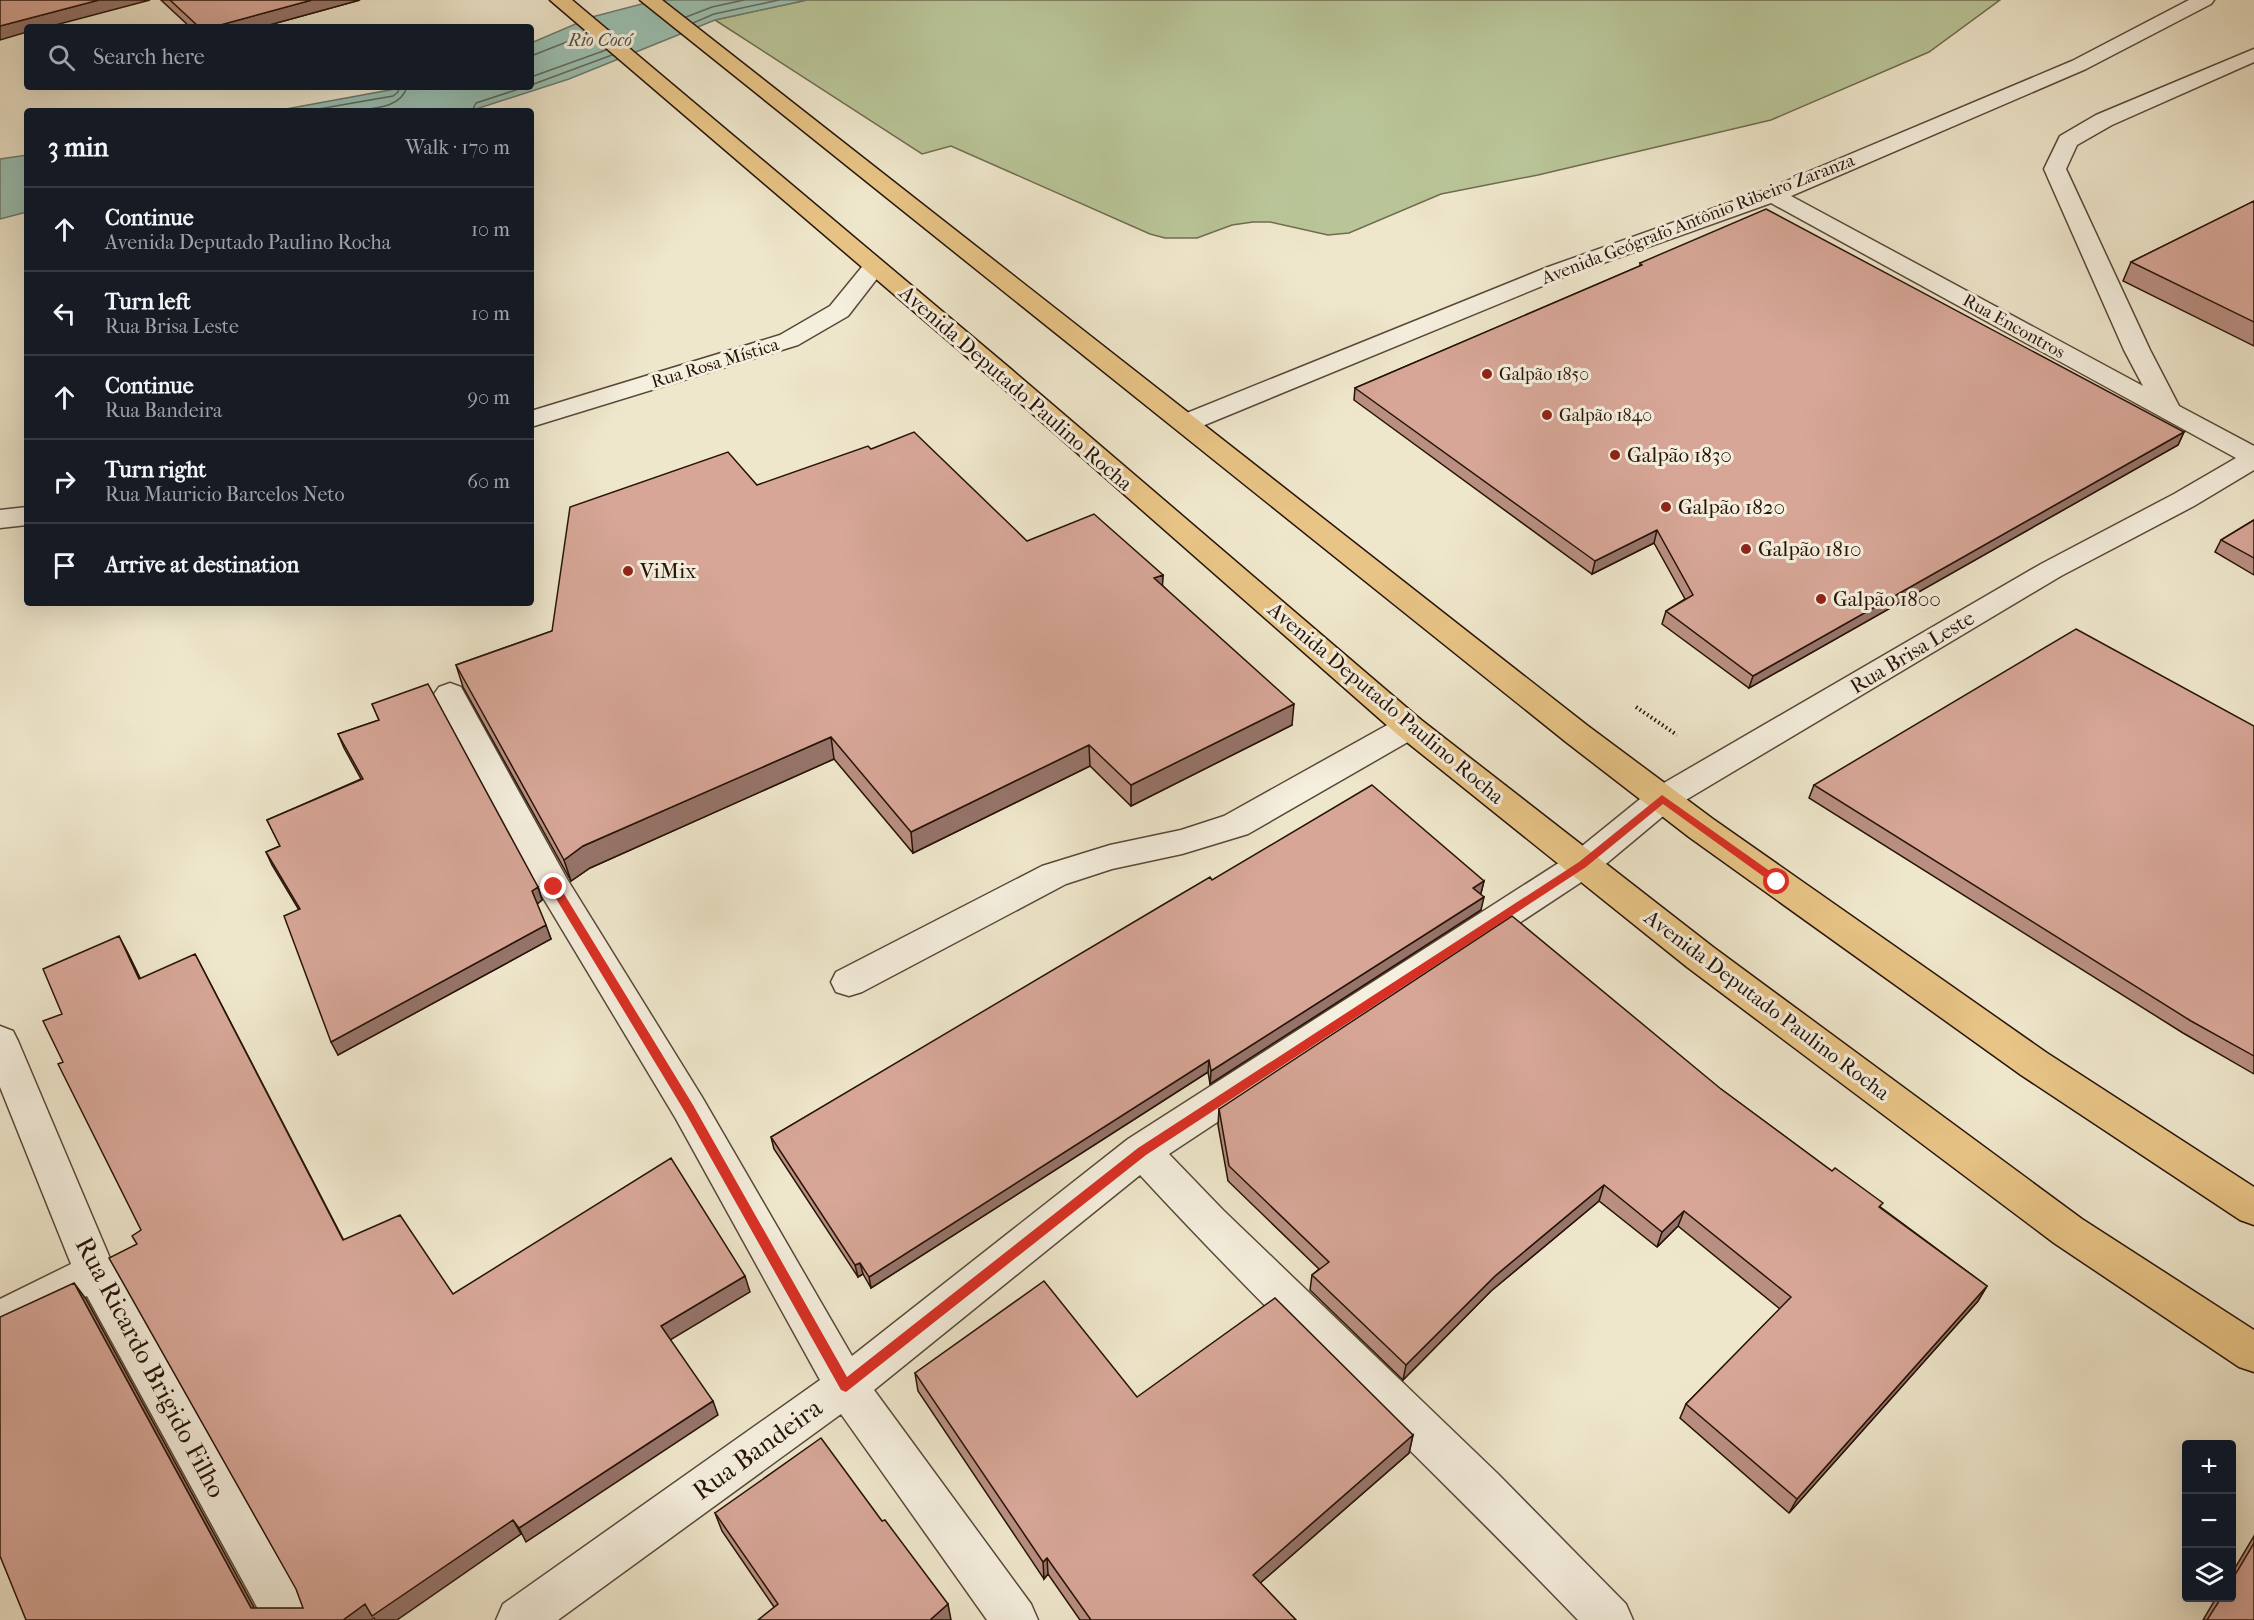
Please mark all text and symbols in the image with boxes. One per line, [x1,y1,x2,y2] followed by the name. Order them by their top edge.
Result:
[24,24,534,90] search box
[567,30,634,51] water label: Rio Cocó
[45,41,78,74] icon: search
[93,44,205,70] text: Search here
[48,132,109,163] text: 3 min
[405,136,510,159] text: Walk · 170 m
[1538,150,1858,289] street label: Avenida Geógrafo Antônio Ribeiro Zaranza
[105,205,194,231] text: Continue
[48,213,81,246] icon: ahead
[471,218,510,241] text: 10 m
[105,231,391,254] text: Avenida Deputado Paulino Rocha
[894,280,1137,496] street label: Avenida Deputado Paulino Rocha
[105,289,191,315] text: Turn left
[1959,290,2069,363] street label: Rua Encontros
[48,297,81,330] icon: left
[471,302,510,325] text: 10 m
[105,315,239,338] text: Rua Brisa Leste
[649,334,782,393] street label: Rua Rosa Mística
[1499,364,1589,385] place label: Galpão 1850
[1480,367,1494,381] marker: Galpão 1850
[105,373,194,399] text: Continue
[48,381,81,414] icon: ahead
[468,386,510,409] text: 90 m
[105,399,222,422] text: Rua Bandeira
[1559,405,1652,426] place label: Galpão 1840
[1540,408,1554,422] marker: Galpão 1840
[1627,443,1732,467] place label: Galpão 1830
[1608,448,1622,462] marker: Galpão 1830
[105,457,206,483] text: Turn right
[48,465,81,498] icon: right
[467,470,510,493] text: 60 m
[105,483,345,506] text: Rua Mauricio Barcelos Neto
[1678,495,1785,519] place label: Galpão 1820
[1659,500,1673,514] marker: Galpão 1820
[1758,537,1862,561] place label: Galpão 1810
[1739,542,1753,556] marker: Galpão 1810
[48,549,81,582] icon: arrive
[105,552,299,578] text: Arrive at destination
[639,559,696,583] place label: ViMix
[621,564,635,578] marker: ViMix
[1833,587,1941,611] place label: Galpão 1800
[1814,592,1828,606] marker: Galpão 1800
[1262,597,1509,809] street label: Avenida Deputado Paulino Rocha
[1846,606,1978,698] street label: Rua Brisa Leste
[1763,868,1789,894] route start
[540,873,566,899] route end
[1639,904,1894,1105] street label: Avenida Deputado Paulino Rocha
[69,1232,232,1503] street label: Rua Ricardo Brigido Filho
[687,1391,829,1507] street label: Rua Bandeira
[2182,1440,2236,1602] map controls
[2182,1440,2236,1494] button: +
[2182,1494,2236,1548] button: −
[2182,1548,2236,1602] button: layers

